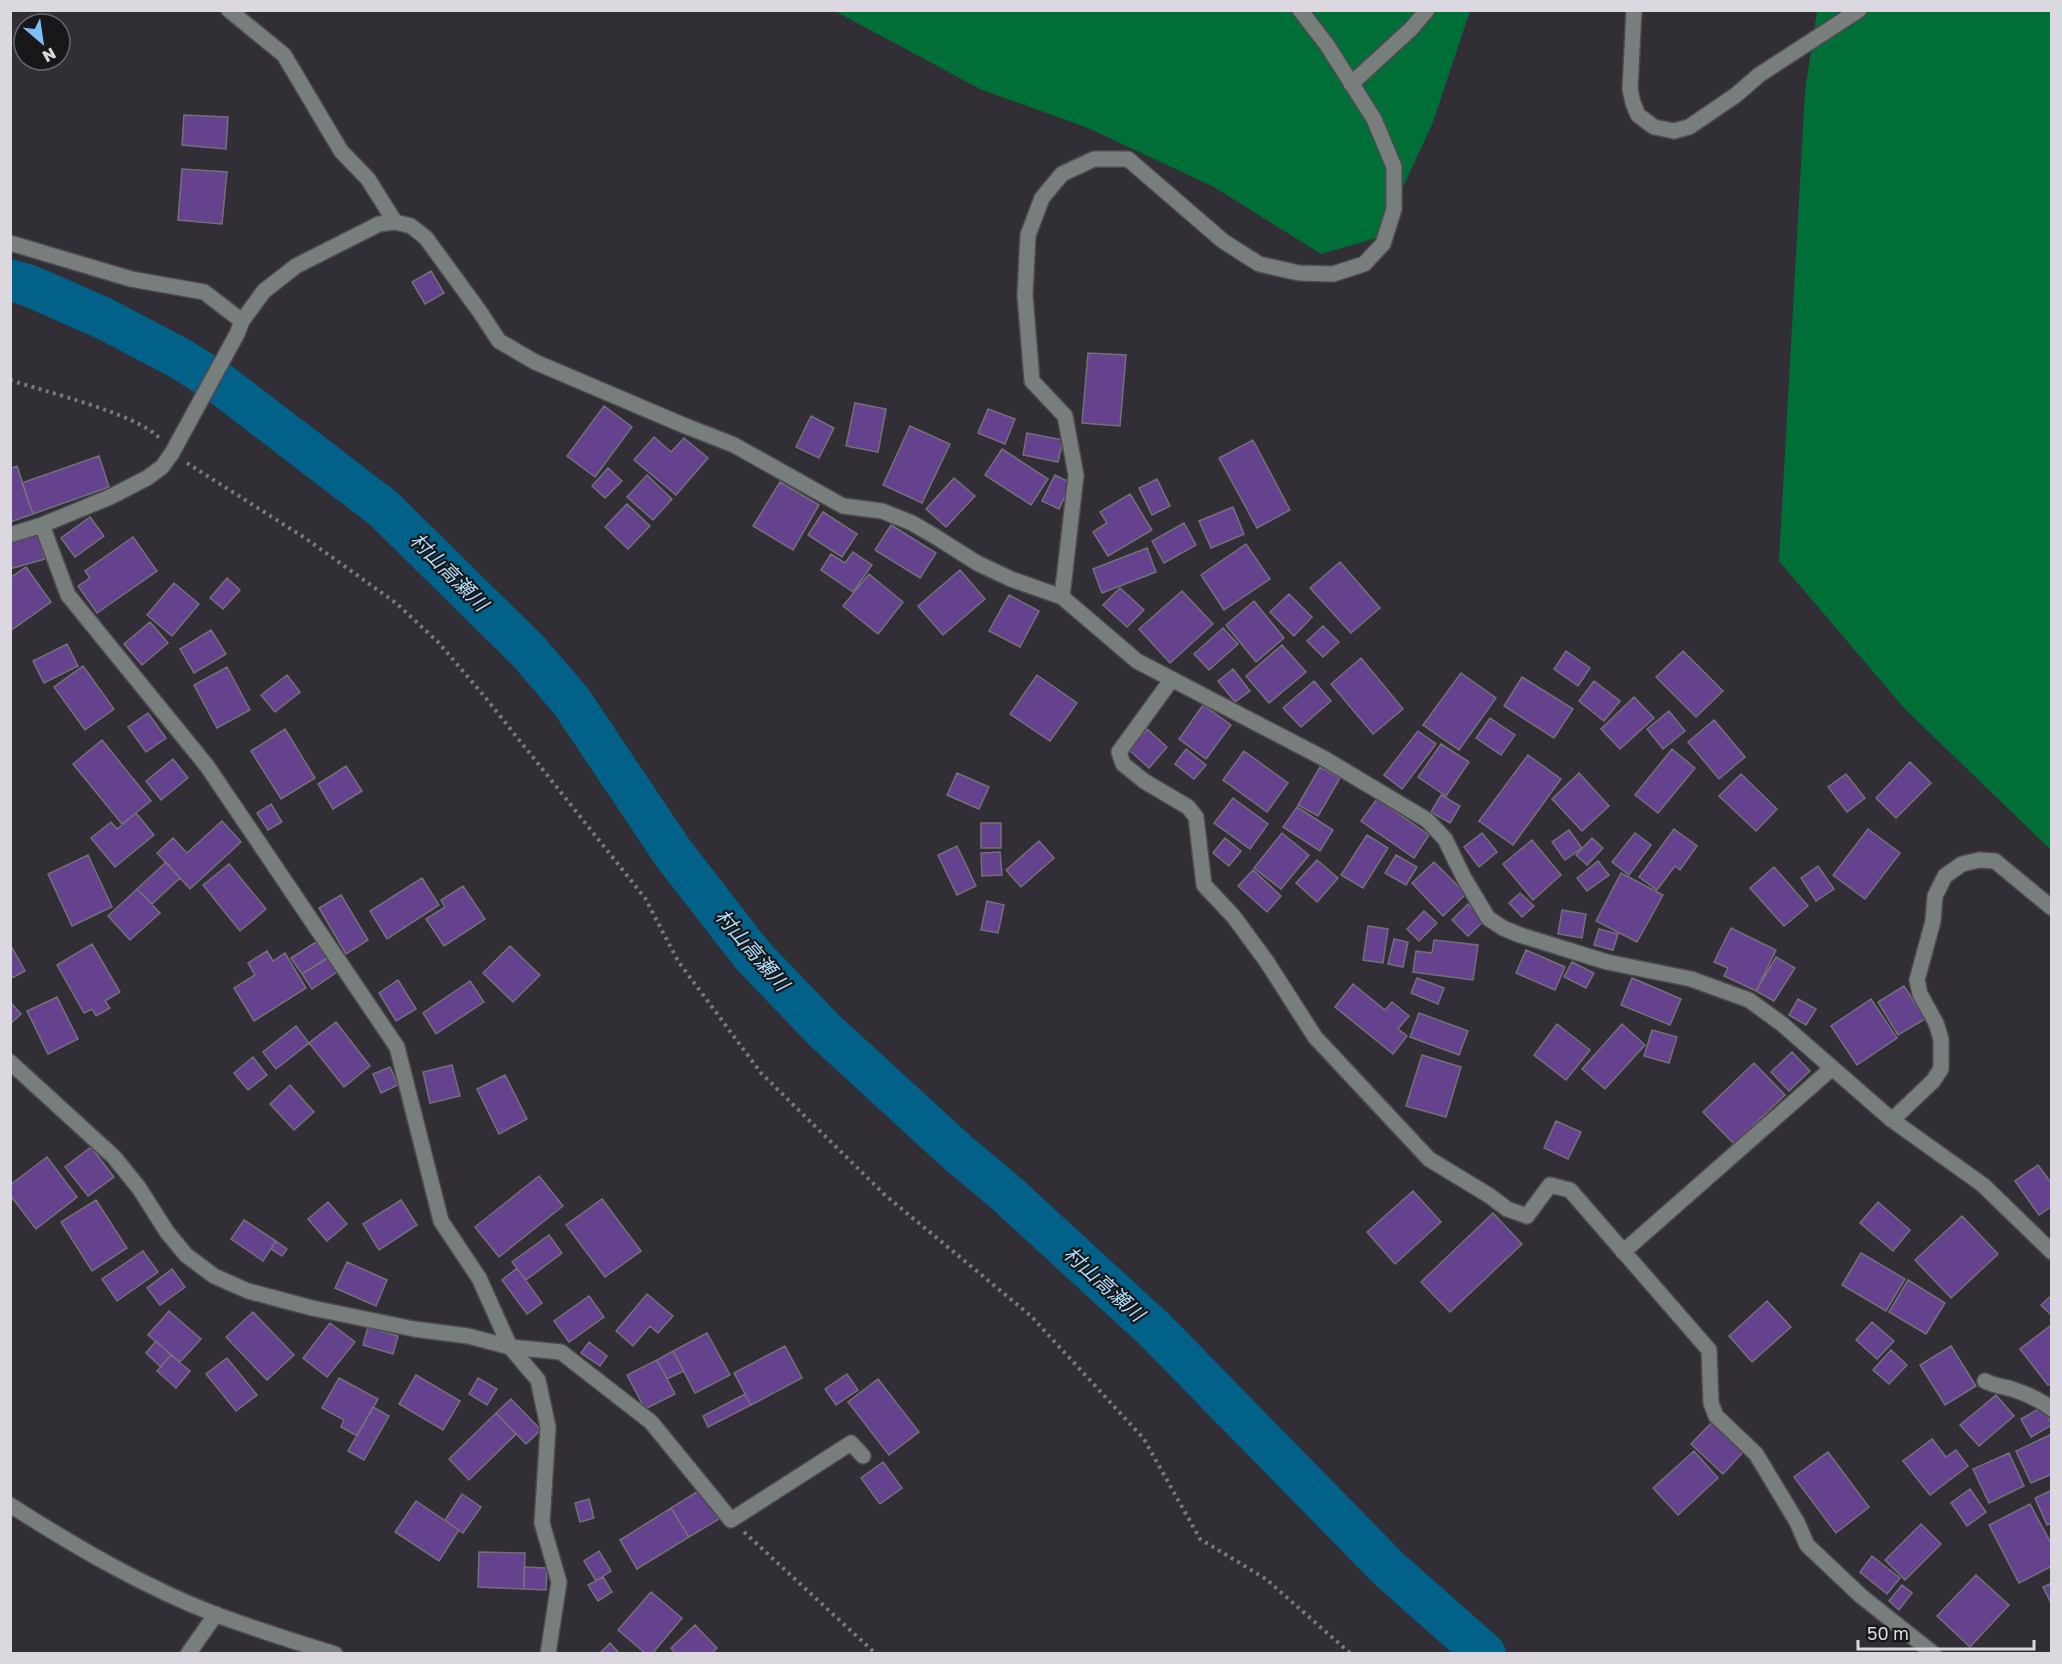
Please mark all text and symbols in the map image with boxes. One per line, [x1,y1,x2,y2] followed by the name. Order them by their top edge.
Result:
[12,12,72,72] north arrow
[39,43,59,67] text: N
[406,527,495,617] water label: 村山高瀬川
[711,904,796,996] water label: 村山高瀬川
[1059,1241,1151,1327] water label: 村山高瀬川
[1858,1613,2034,1651] scale bar
[1867,1622,1909,1644] text: 50 m

